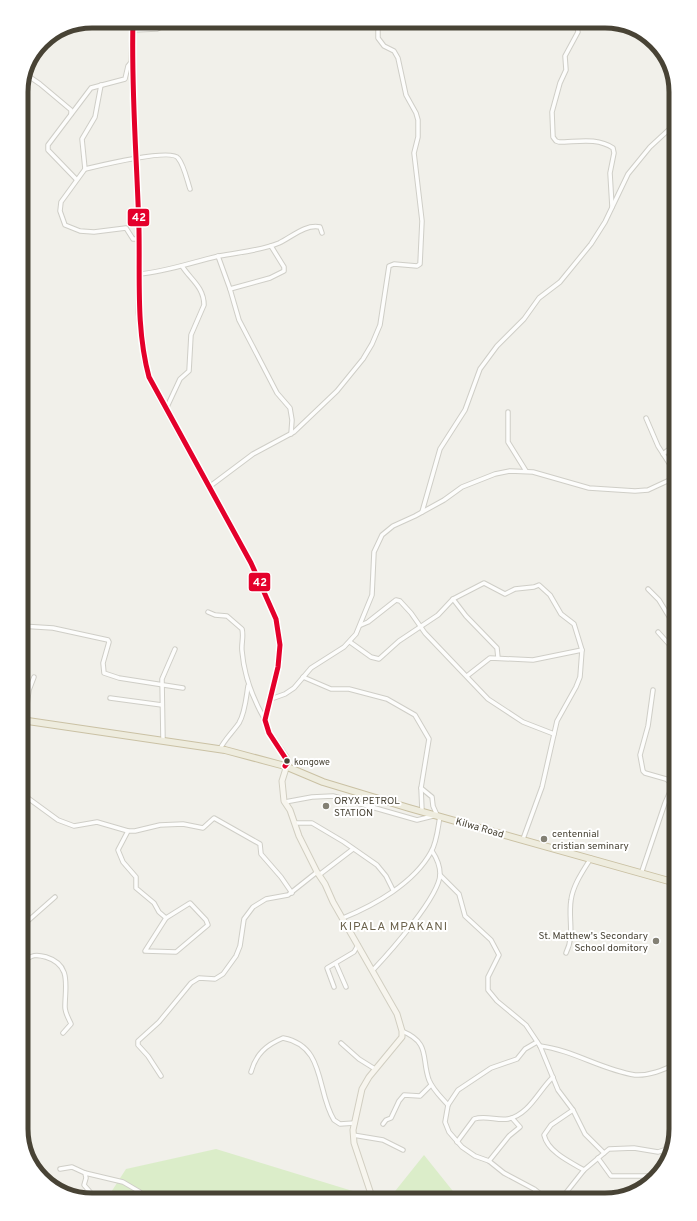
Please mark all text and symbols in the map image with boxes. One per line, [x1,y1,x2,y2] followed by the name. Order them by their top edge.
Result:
[127,208,150,227] line badge: 42
[132,211,146,225] text: 42
[248,572,271,592] line badge: 42
[253,576,267,590] text: 42
[282,756,292,766] marker: kongowe
[294,757,330,768] place label: kongowe
[334,795,400,820] place label: ORYX PETROL STATION
[321,801,331,811] marker: ORYX PETROL STATION
[454,815,505,842] street label: Kilwa Road
[552,828,629,853] place label: centennial cristian seminary
[539,834,549,844] marker: centennial cristian seminary
[340,919,448,935] district label: KIPALA MPAKANI
[538,930,648,955] place label: St. Matthew's Secondary School domitory
[651,936,661,946] marker: St. Matthew's Secondary School domitory

